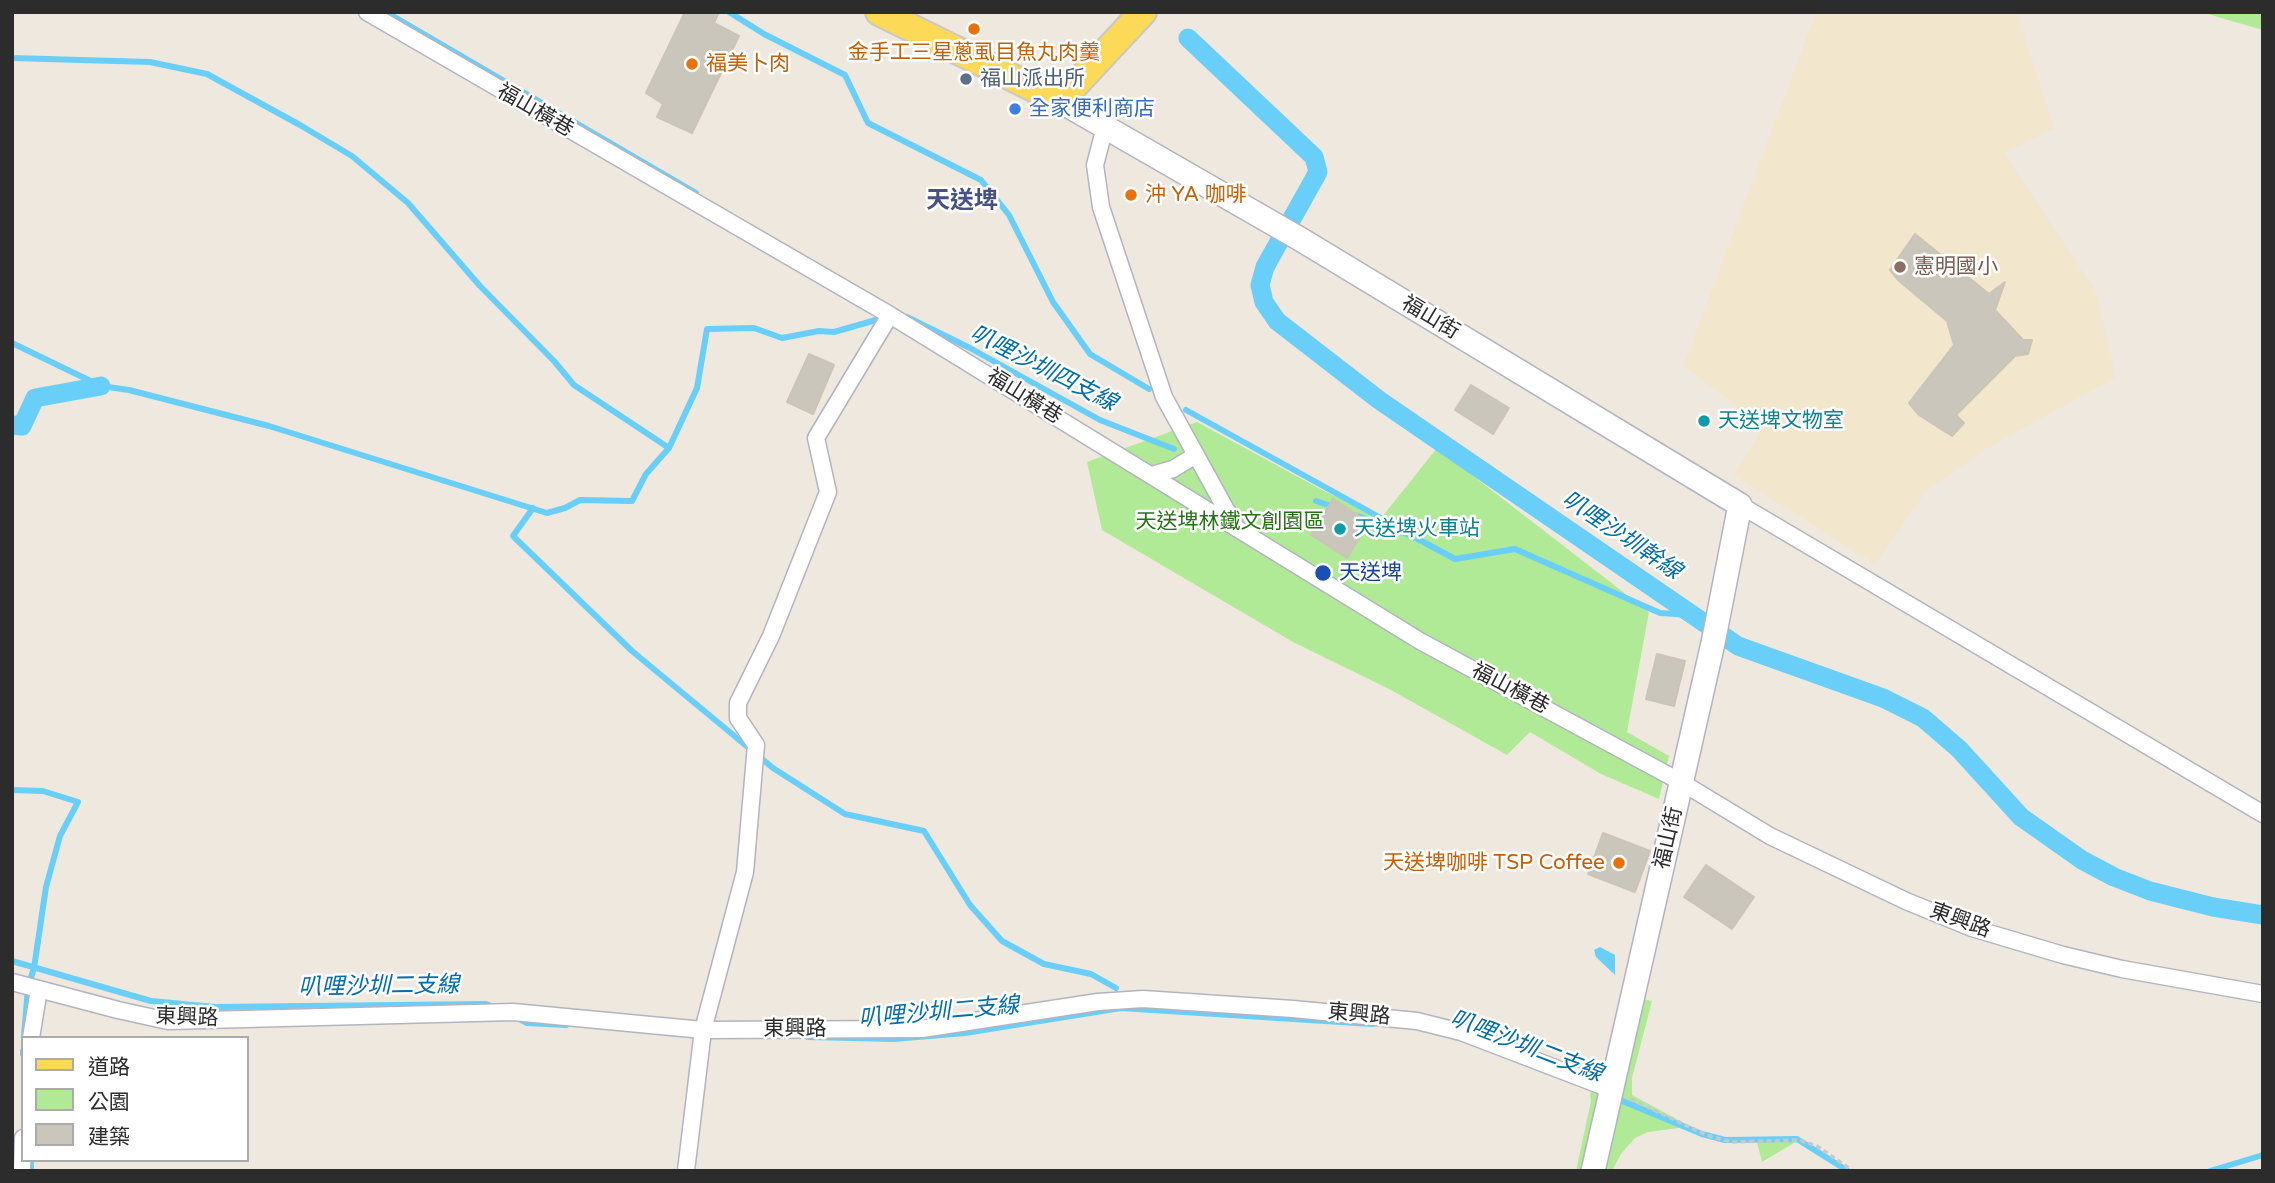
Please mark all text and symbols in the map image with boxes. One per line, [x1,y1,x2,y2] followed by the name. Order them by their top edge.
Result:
[966,21,982,37] marker: 金手工三星蔥虱目魚丸肉羹
[848,40,1100,66] place label: 金手工三星蔥虱目魚丸肉羹
[706,51,790,77] place label: 福美卜肉
[684,56,700,72] marker: 福美卜肉
[980,66,1085,92] place label: 福山派出所
[958,71,974,87] marker: 福山派出所
[492,79,578,143] street label: 福山橫巷
[1029,96,1155,122] place label: 全家便利商店
[1007,101,1023,117] marker: 全家便利商店
[1145,182,1247,208] place label: 沖 YA 咖啡
[1123,187,1139,203] marker: 沖 YA 咖啡
[926,188,998,216] district label: 天送埤
[1914,254,1998,280] place label: 憲明國小
[1892,259,1908,275] marker: 憲明國小
[1397,291,1463,345] street label: 福山街
[965,320,1121,418] water label: 叭哩沙圳四支線
[982,364,1066,430] street label: 福山橫巷
[1718,408,1844,434] place label: 天送埤文物室
[1696,413,1712,429] marker: 天送埤文物室
[1556,486,1686,586] water label: 叭哩沙圳幹線
[1136,509,1324,535] park label: 天送埤林鐵文創園區
[1354,516,1480,542] place label: 天送埤火車站
[1332,521,1348,537] marker: 天送埤火車站
[1339,560,1402,586] place label: 天送埤
[1313,563,1333,583] marker: 天送埤
[1467,658,1553,720] street label: 福山橫巷
[1650,804,1688,872] street label: 福山街
[1383,850,1605,876] place label: 天送埤咖啡 TSP Coffee
[1611,855,1627,871] marker: 天送埤咖啡 TSP Coffee
[1926,898,1994,944] street label: 東興路
[298,972,460,1002] water label: 叭哩沙圳二支線
[858,992,1020,1034] water label: 叭哩沙圳二支線
[1327,1000,1391,1030] street label: 東興路
[155,1004,219,1032] street label: 東興路
[1446,1005,1606,1089] water label: 叭哩沙圳二支線
[764,1016,826,1042] street label: 東興路
[21,1036,248,1162] legend
[88,1055,130,1080] text: 道路
[88,1090,130,1115] text: 公園
[88,1125,130,1150] text: 建築

